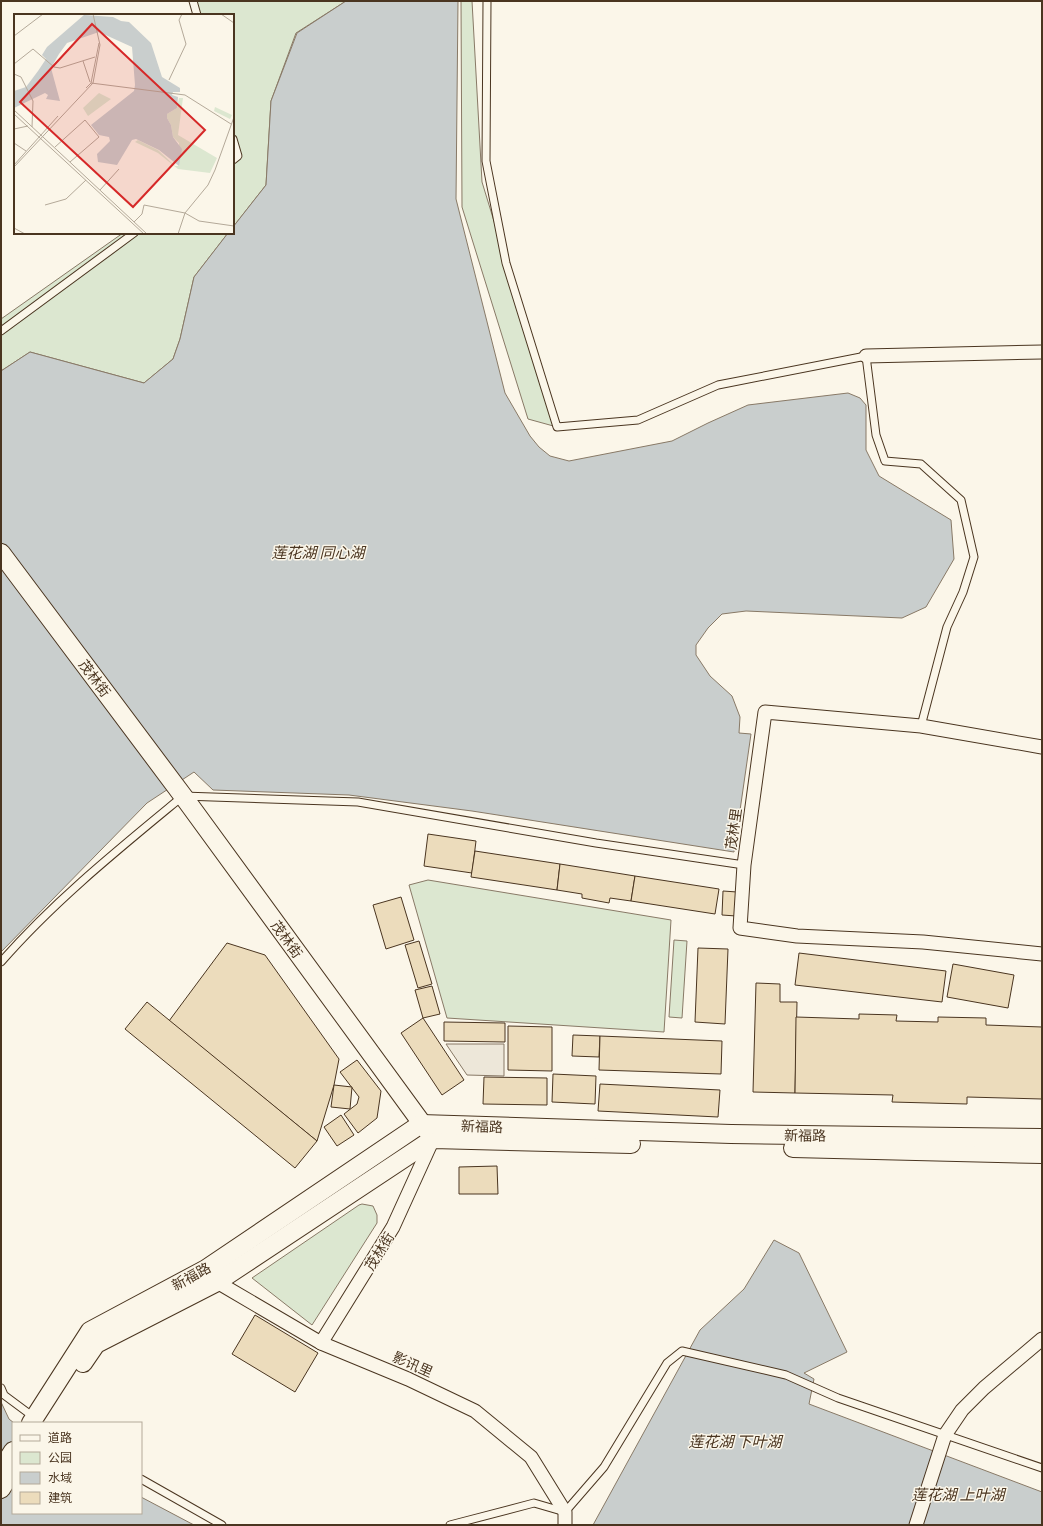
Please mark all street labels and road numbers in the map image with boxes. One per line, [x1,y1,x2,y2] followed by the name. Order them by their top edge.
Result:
[76,656,114,700] street label: 茂林街
[722,807,744,851] street label: 茂林里
[268,917,306,961] street label: 茂林街
[461,1117,503,1135] street label: 新福路
[784,1126,826,1144] street label: 新福路
[361,1229,397,1273] street label: 茂林街
[169,1258,213,1294] street label: 新福路
[390,1348,436,1380] street label: 影讯里

